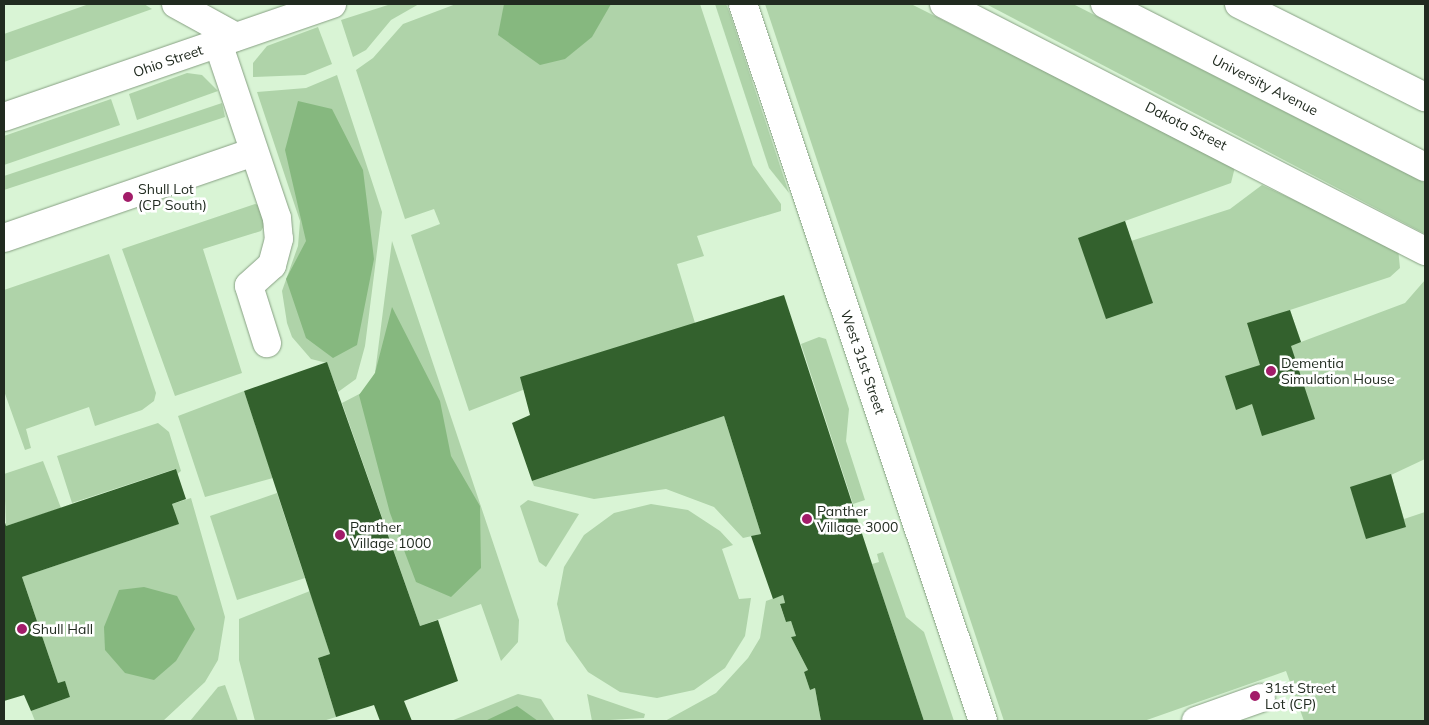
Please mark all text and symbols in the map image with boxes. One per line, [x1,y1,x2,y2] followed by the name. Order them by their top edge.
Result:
[131,41,205,81] street label: Ohio Street
[1209,51,1321,119] street label: University Avenue
[1142,98,1230,154] street label: Dakota Street
[138,181,207,213] place label: Shull Lot (CP South)
[122,191,134,203] marker: Shull Lot (CP South)
[837,308,889,416] street label: West 31st Street
[1281,355,1395,388] place label: Dementia Simulation House
[1265,365,1277,377] marker: Dementia Simulation House
[817,503,898,536] place label: Panther Village 3000
[801,513,813,525] marker: Panther Village 3000
[350,519,431,552] place label: Panther Village 1000
[334,529,346,541] marker: Panther Village 1000
[32,621,93,637] place label: Shull Hall
[16,623,28,635] marker: Shull Hall
[1265,680,1336,712] place label: 31st Street Lot (CP)
[1249,690,1261,702] marker: 31st Street Lot (CP)

